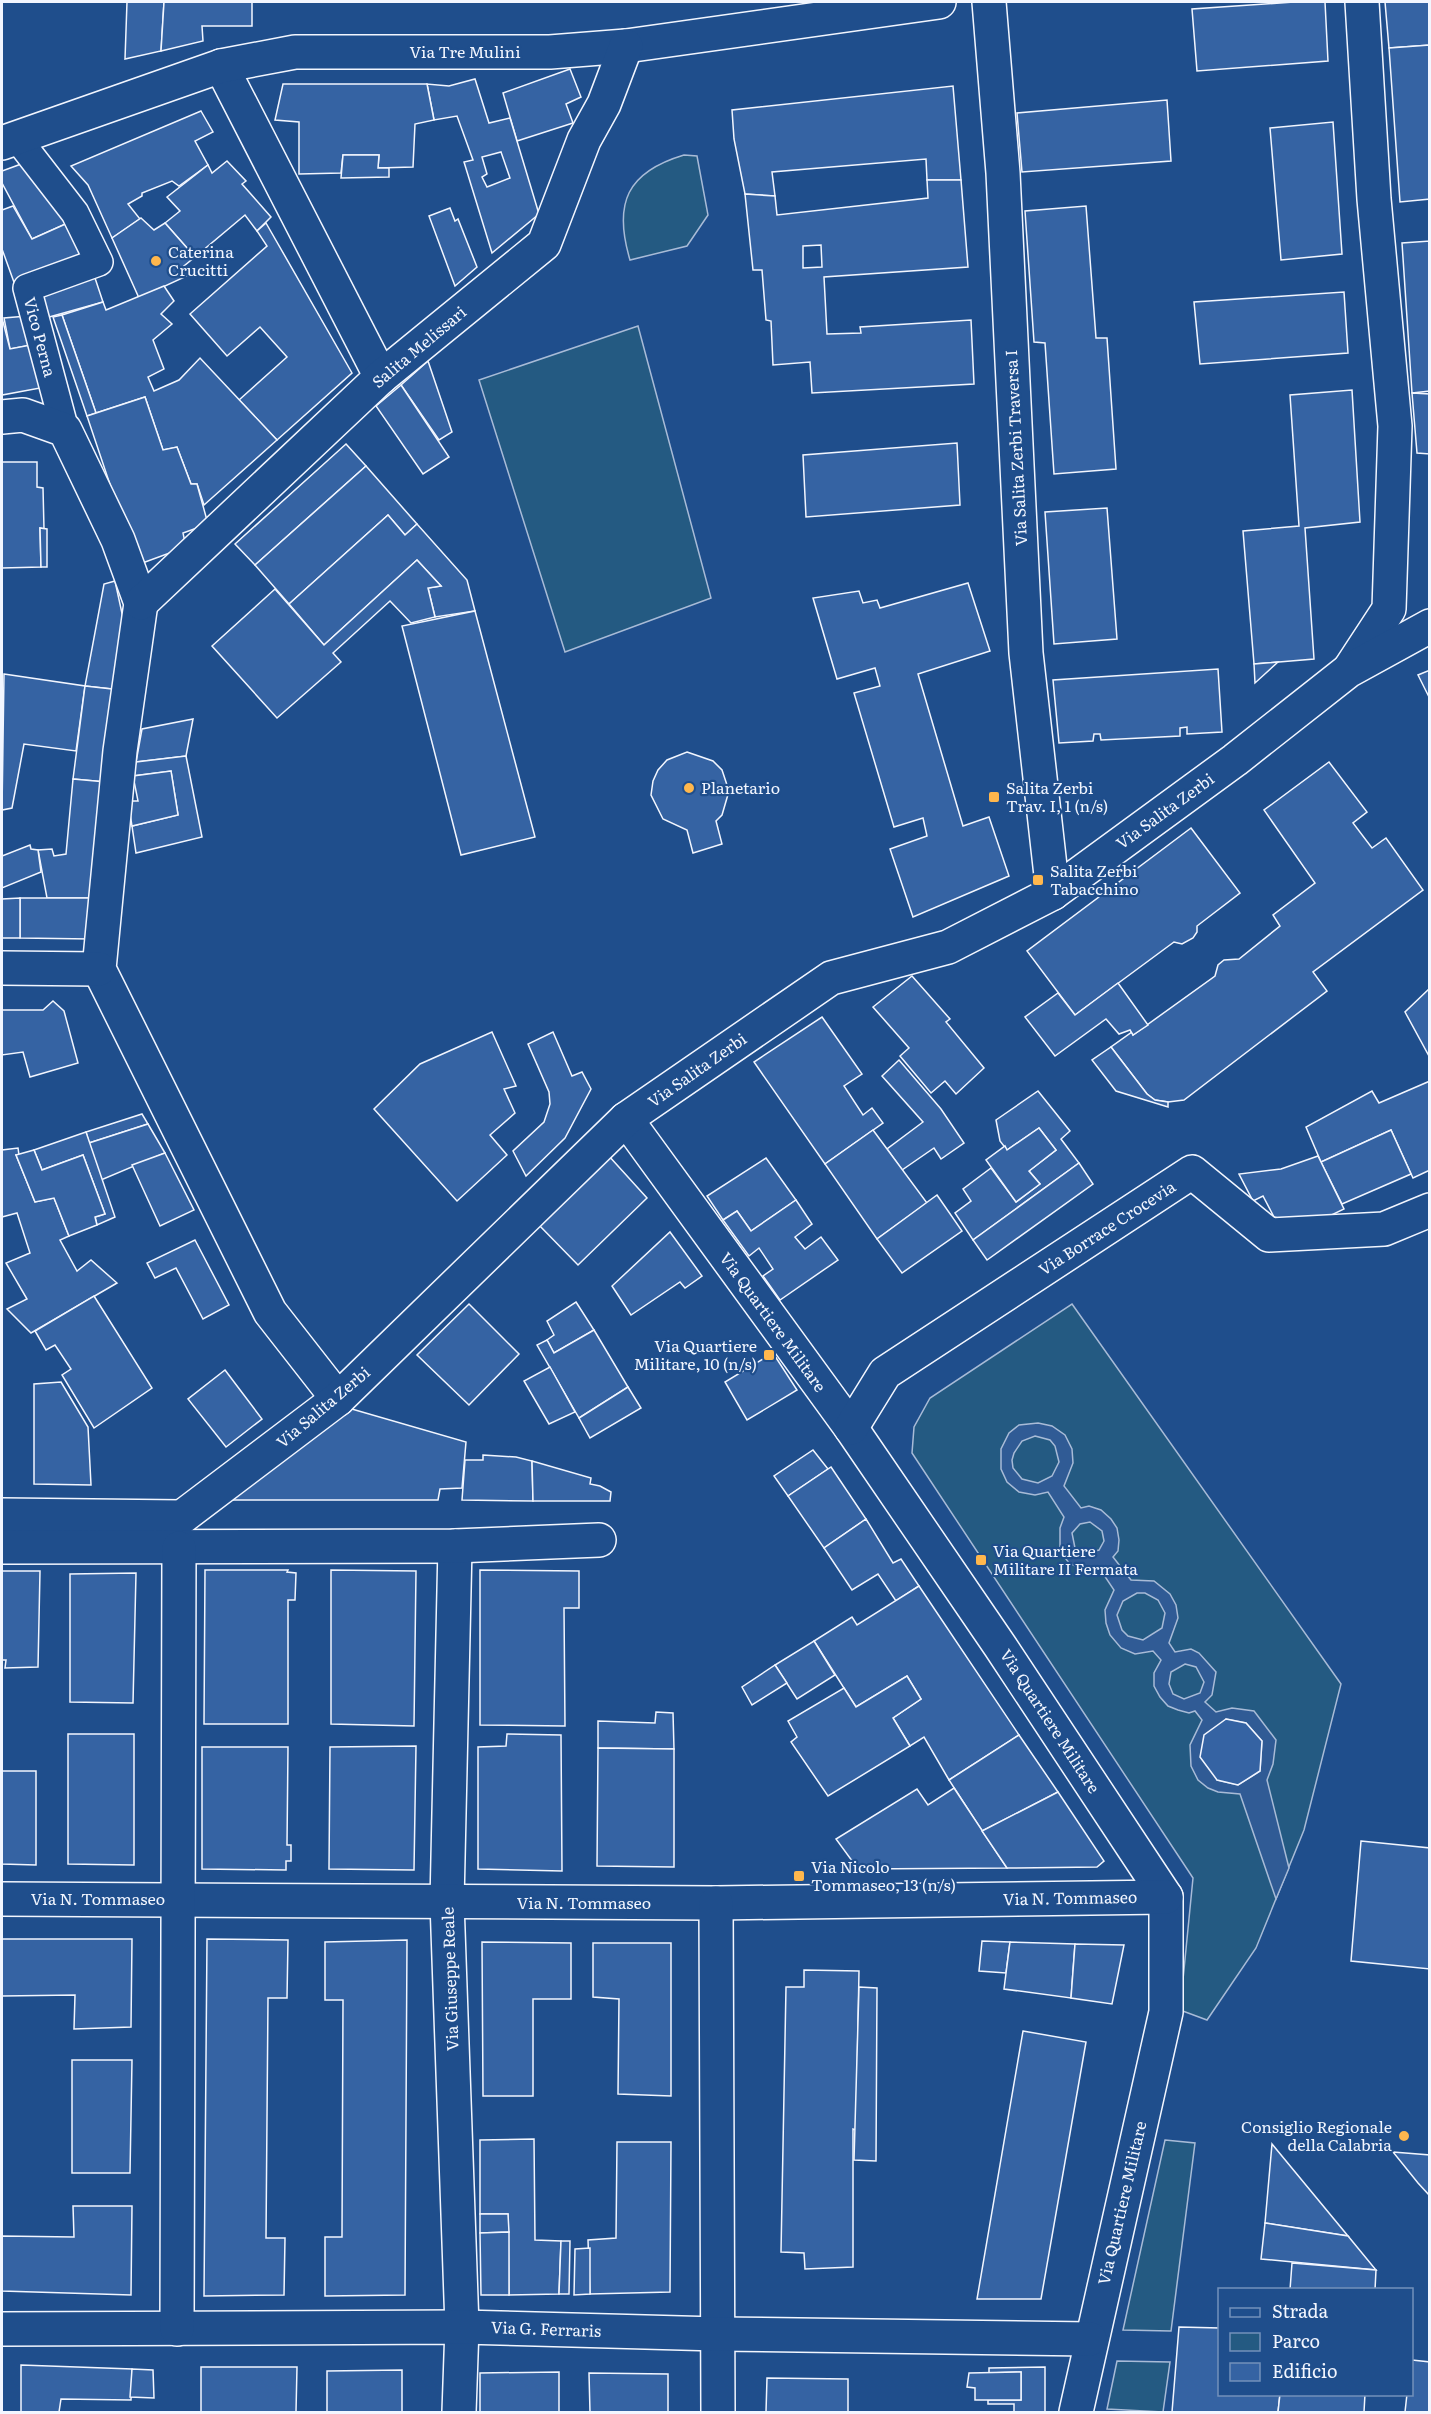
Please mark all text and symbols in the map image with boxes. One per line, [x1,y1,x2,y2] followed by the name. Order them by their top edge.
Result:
[409,39,521,63] street label: Via Tre Mulini
[168,239,234,281] place label: Caterina Crucitti
[149,254,163,268] marker: Caterina Crucitti
[19,294,63,380] street label: Vico Perna
[366,300,471,393] street label: Salita Melissari
[998,349,1032,547] street label: Via Salita Zerbi Traversa I
[1110,766,1218,854] street label: Via Salita Zerbi
[701,775,780,799] place label: Planetario
[1006,775,1108,817] place label: Salita Zerbi Trav. I, 1 (n/s)
[682,781,696,795] marker: Planetario
[987,790,1001,804] marker: Salita Zerbi Trav. I, 1 (n/s)
[1050,858,1139,900] place label: Salita Zerbi Tabacchino
[1031,873,1045,887] marker: Salita Zerbi Tabacchino
[642,1026,751,1112] street label: Via Salita Zerbi
[1033,1174,1180,1281] street label: Via Borrace Crocevia
[715,1246,833,1396] street label: Via Quartiere Militare
[634,1333,757,1375] place label: Via Quartiere Militare, 10 (n/s)
[762,1348,776,1362] marker: Via Quartiere Militare, 10 (n/s)
[270,1360,375,1453] street label: Via Salita Zerbi
[993,1538,1138,1580] place label: Via Quartiere Militare II Fermata
[974,1553,988,1567] marker: Via Quartiere Militare II Fermata
[995,1644,1107,1797] street label: Via Quartiere Militare
[811,1854,956,1896] place label: Via Nicolo Tommaseo, 13 (n/s)
[792,1869,806,1883] marker: Via Nicolo Tommaseo, 13 (n/s)
[1003,1884,1137,1910] street label: Via N. Tommaseo
[31,1886,165,1910] street label: Via N. Tommaseo
[517,1890,651,1914] street label: Via N. Tommaseo
[434,1907,464,2052] street label: Via Giuseppe Reale
[1241,2114,1392,2156] place label: Consiglio Regionale della Calabria
[1090,2118,1152,2287] street label: Via Quartiere Militare
[1397,2129,1411,2143] marker: Consiglio Regionale della Calabria
[1218,2288,1413,2396] legend
[1272,2297,1329,2324] text: Strada
[490,2314,602,2342] street label: Via G. Ferraris
[1272,2327,1320,2354] text: Parco
[1272,2357,1338,2384] text: Edificio

